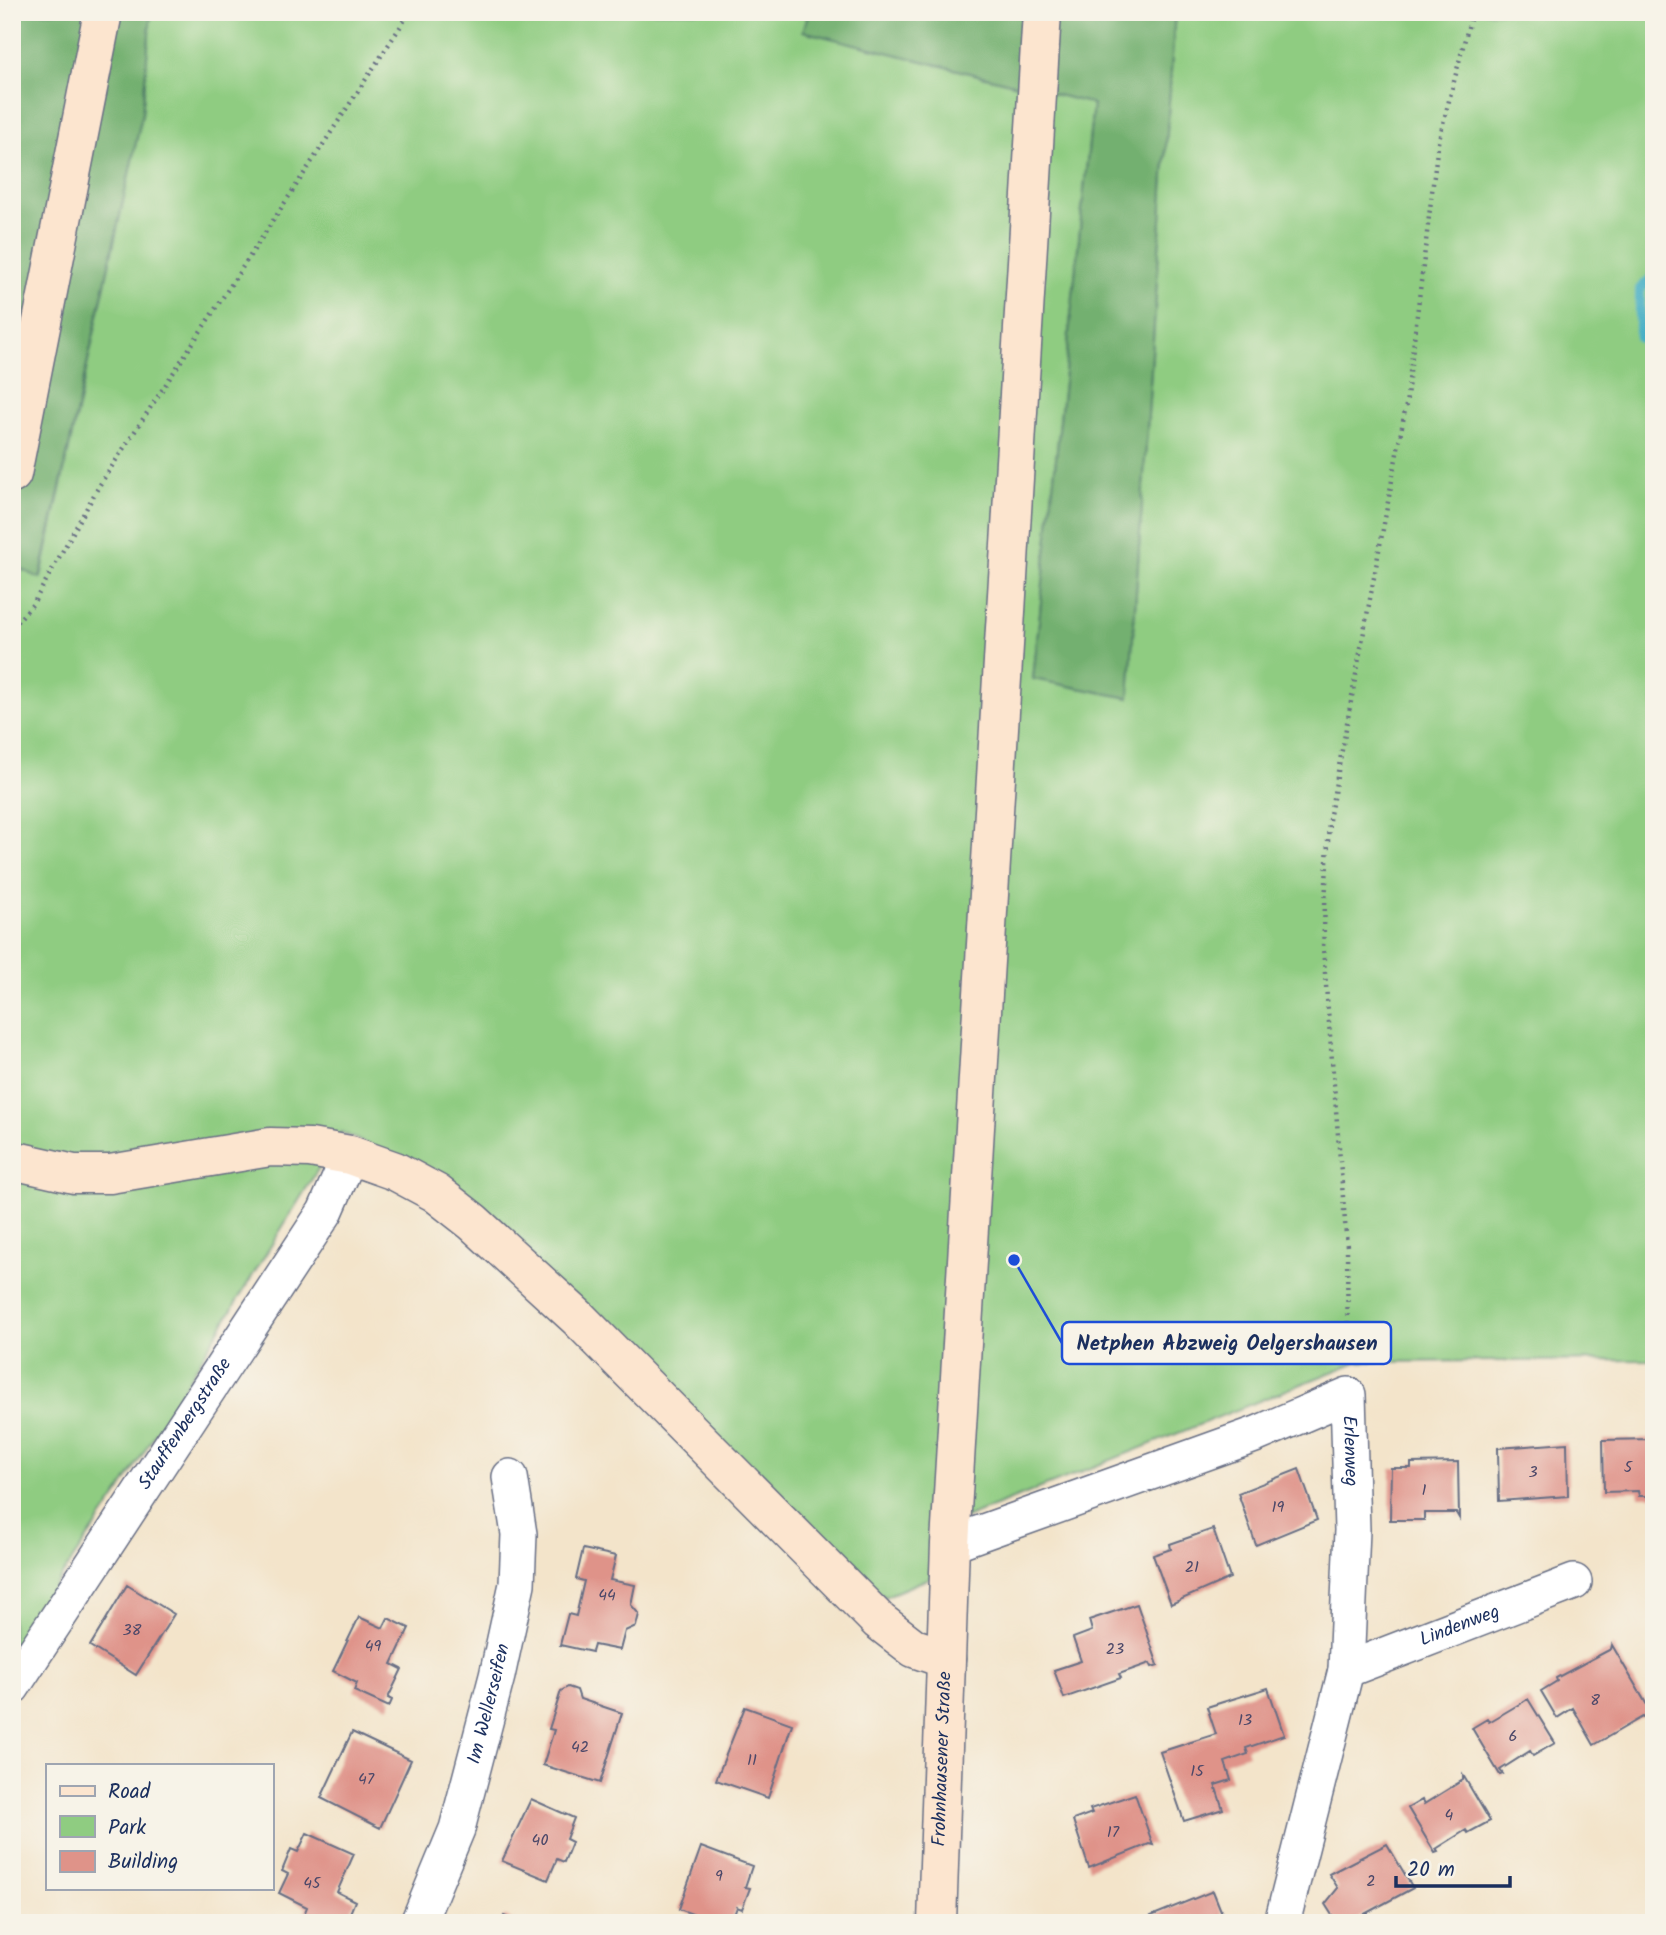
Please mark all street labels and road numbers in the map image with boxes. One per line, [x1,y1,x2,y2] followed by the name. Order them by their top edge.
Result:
[131,1352,240,1496] street label: Stauffenbergstraße
[1334,1415,1366,1487] street label: Erlenweg
[1415,1597,1504,1655] street label: Lindenweg
[460,1641,519,1767] street label: Im Wellerseifen
[925,1671,961,1847] street label: Frohnhausener Straße

